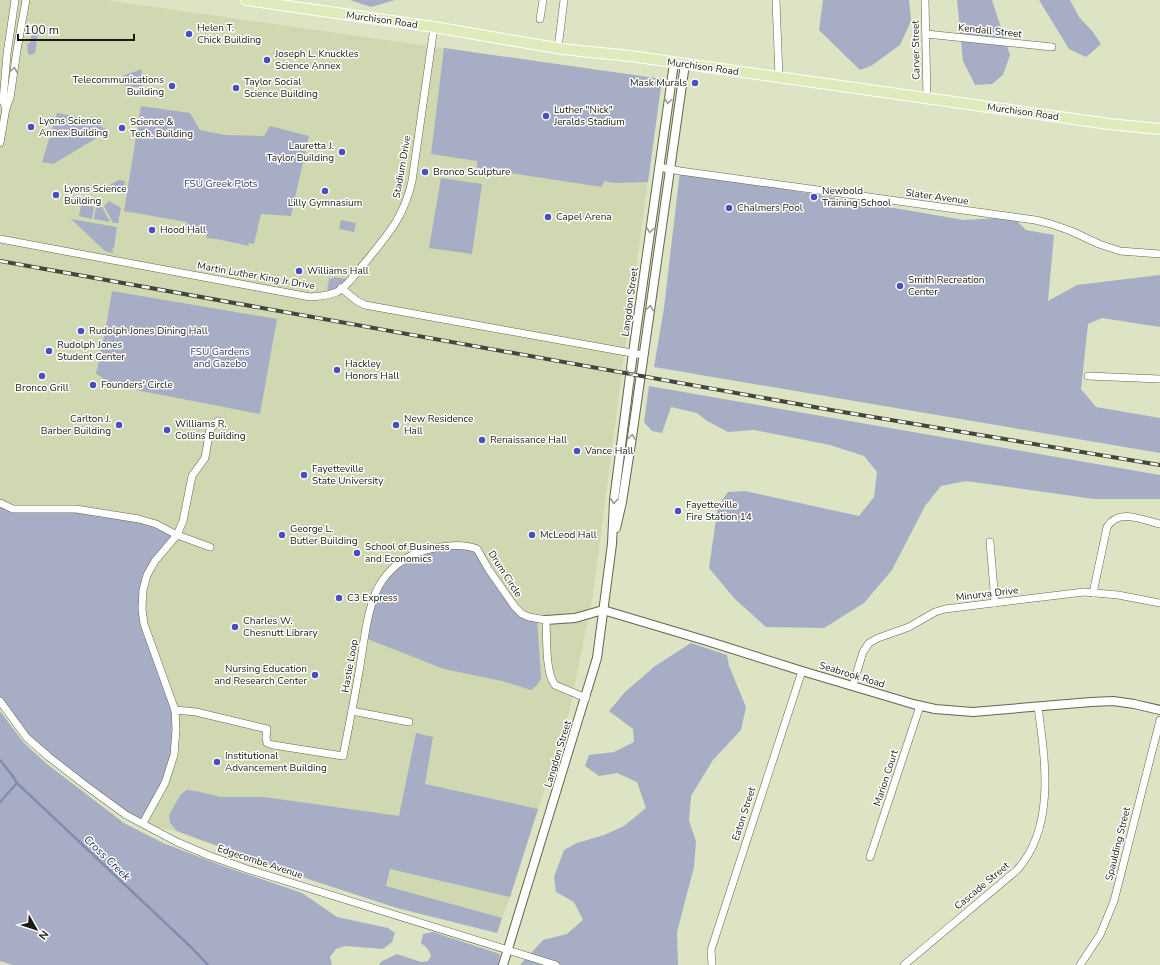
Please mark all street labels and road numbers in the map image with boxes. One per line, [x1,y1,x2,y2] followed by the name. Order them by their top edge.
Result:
[345,8,419,32] street label: Murchison Road
[908,20,924,80] street label: Carver Street
[957,21,1023,41] street label: Kendall Street
[666,55,740,79] street label: Murchison Road
[986,100,1060,124] street label: Murchison Road
[390,134,414,200] street label: Stadium Drive
[905,186,969,208] street label: Slater Avenue
[196,259,316,293] street label: Martin Luther King Jr Drive
[618,266,642,337] street label: Langdon Street
[485,548,525,600] street label: Drum Circle
[955,583,1019,605] street label: Minurva Drive
[338,638,362,694] street label: Hastie Loop
[817,658,887,692] street label: Seabrook Road
[541,718,575,789] street label: Langdon Street
[870,748,902,808] street label: Marion Court
[729,785,759,843] street label: Eaton Street
[1102,805,1134,882] street label: Spaulding Street
[215,842,305,882] street label: Edgecombe Avenue
[952,859,1013,913] street label: Cascade Street

